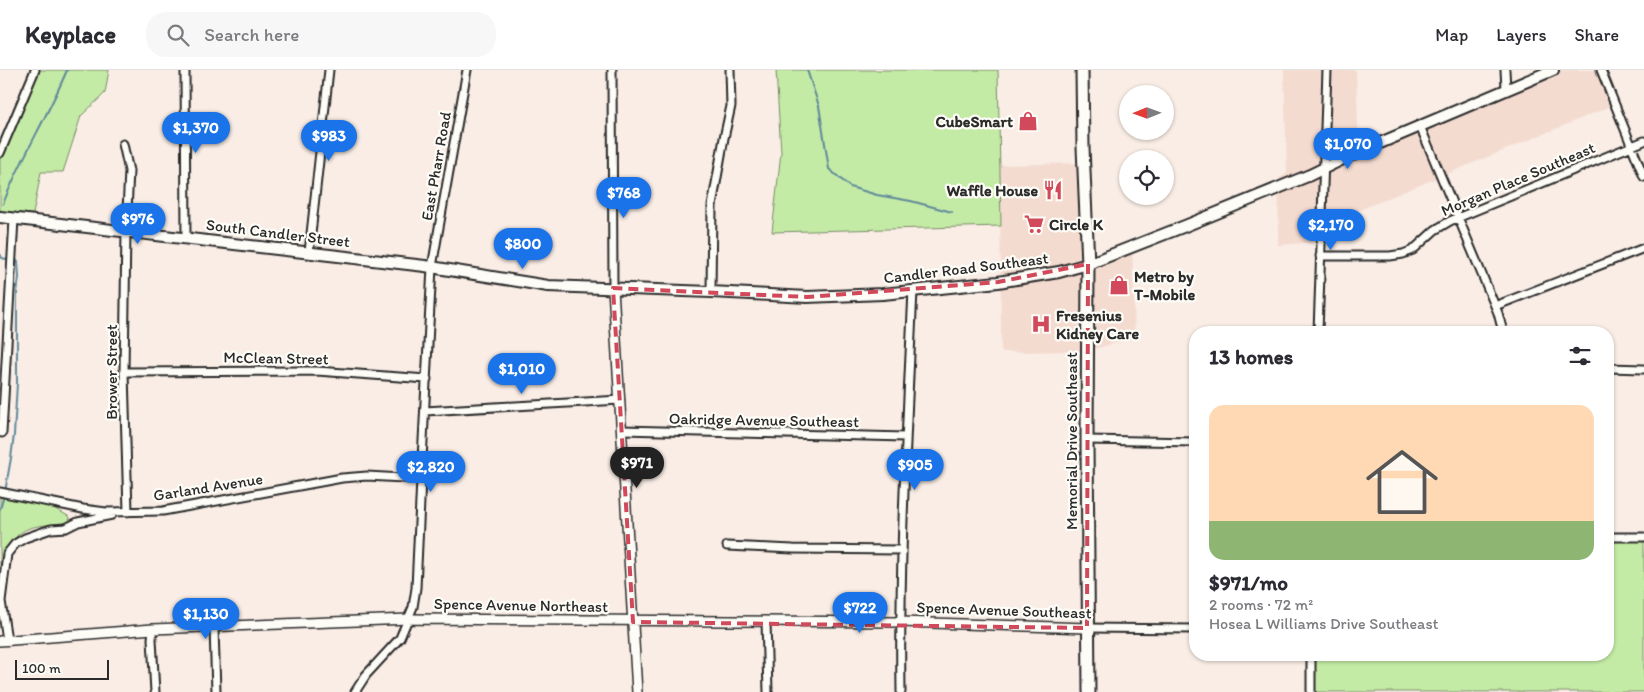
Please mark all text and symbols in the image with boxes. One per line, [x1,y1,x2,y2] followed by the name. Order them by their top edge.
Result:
[146,12,496,57] search box
[25,20,116,49] text: Keyplace
[164,21,192,49] icon: search
[204,23,299,46] text: Search here
[1435,24,1468,46] text: Map
[1496,24,1546,46] text: Layers
[1574,24,1619,46] text: Share
[1119,85,1174,140] north arrow
[1119,85,1174,205] map controls
[417,110,455,222] street label: East Pharr Road
[1017,110,1039,132] shop icon: CubeSmart
[155,112,237,154] pin: $1,370
[936,112,1013,131] place label: CubeSmart
[173,118,219,137] text: $1,370
[299,119,359,162] pin: $983
[312,126,346,145] text: $983
[1307,128,1389,170] pin: $1,070
[1325,134,1371,153] text: $1,070
[1438,138,1598,220] street label: Morgan Place Southeast
[1119,150,1174,205] button: locate
[594,176,654,219] pin: $768
[1042,179,1064,201] restaurant icon: Waffle House
[946,181,1038,200] place label: Waffle House
[607,183,641,202] text: $768
[108,202,168,245] pin: $976
[1290,208,1372,251] pin: $2,170
[122,209,154,228] text: $976
[1023,213,1045,235] supermarket icon: Circle K
[205,215,351,251] street label: South Candler Street
[1049,215,1104,234] place label: Circle K
[1308,215,1354,234] text: $2,170
[493,228,553,270] pin: $800
[505,234,541,253] text: $800
[883,248,1049,288] street label: Candler Road Southeast
[1133,267,1195,304] place label: Metro by T-Mobile
[1108,274,1130,296] shop icon: Metro by T-Mobile
[1056,306,1139,344] place label: Fresenius Kidney Care
[1030,313,1052,335] hospital icon: Fresenius Kidney Care
[102,324,121,420] street label: Brower Street
[1566,342,1594,370] icon: filters
[1209,344,1293,369] text: 13 homes
[223,348,329,368] street label: McClean Street
[481,352,563,395] pin: $1,010
[1062,352,1081,530] street label: Memorial Drive Southeast
[499,359,545,378] text: $1,010
[669,409,859,431] street label: Oakridge Avenue Southeast
[1357,437,1447,527] icon: home
[607,446,667,489] pin: $971
[885,448,945,491] pin: $905
[390,450,472,493] pin: $2,820
[621,453,653,472] text: $971
[898,455,932,474] text: $905
[407,457,455,476] text: $2,820
[152,469,264,505] street label: Garland Avenue
[1209,570,1288,595] text: $971/mo
[830,592,890,634] pin: $722
[434,594,608,616] street label: Spence Avenue Northeast
[1209,595,1313,614] text: 2 rooms · 72 m²
[916,597,1092,623] street label: Spence Avenue Southeast
[165,598,247,640] pin: $1,130
[844,598,876,617] text: $722
[183,604,229,623] text: $1,130
[1209,614,1439,633] text: Hosea L Williams Drive Southeast
[15,657,109,680] scale bar
[22,660,61,677] text: 100 m

